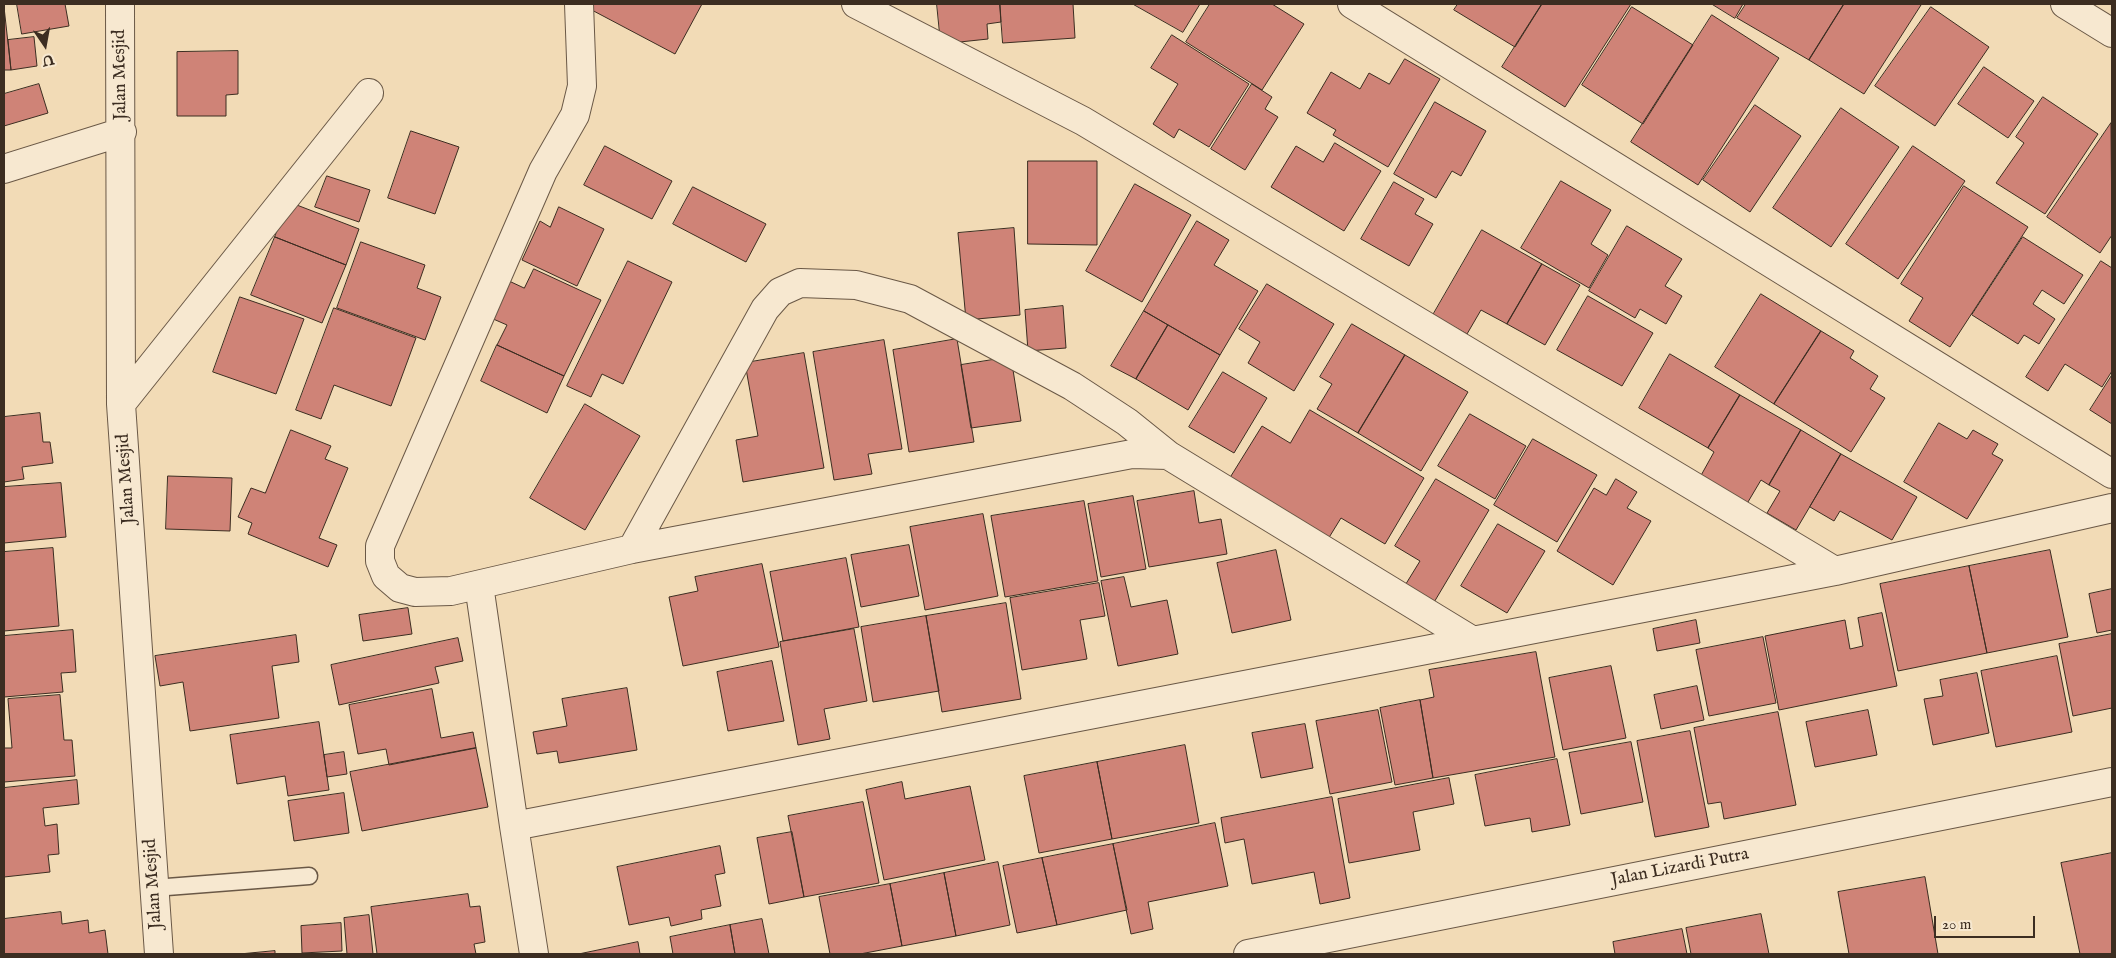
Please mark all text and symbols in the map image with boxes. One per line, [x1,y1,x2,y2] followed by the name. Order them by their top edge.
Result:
[20,20,70,70] north arrow
[109,29,133,121] street label: Jalan Mesjid
[40,50,56,70] text: U
[113,433,141,525] street label: Jalan Mesjid
[140,838,168,930] street label: Jalan Mesjid
[1609,844,1751,892] street label: Jalan Lizardi Putra
[1936,906,2037,938] scale bar
[1942,915,1971,934] text: 20 m

